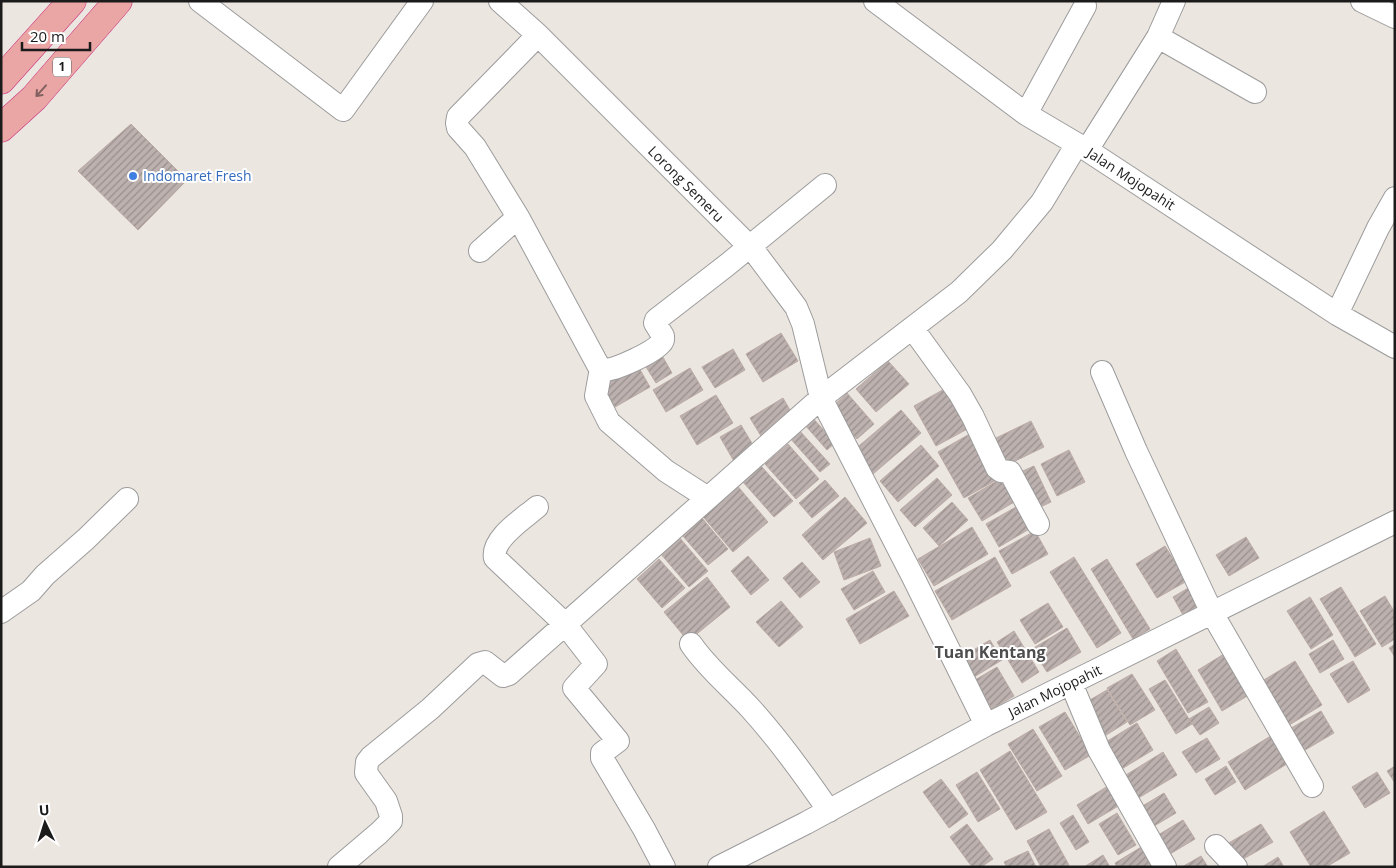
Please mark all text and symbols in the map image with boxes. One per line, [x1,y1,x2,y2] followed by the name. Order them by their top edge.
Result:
[22,20,90,52] scale bar
[30,26,65,46] text: 20 m
[53,58,71,76] road number: 1
[35,84,46,97] one-way arrow
[644,141,729,226] street label: Lorong Semeru
[1082,142,1179,214] street label: Jalan Mojopahit
[143,166,252,185] place label: Indomaret Fresh
[127,170,139,182] marker: Indomaret Fresh
[935,641,1045,663] district label: Tuan Kentang
[1003,660,1105,722] street label: Jalan Mojopahit
[20,798,70,848] north arrow
[38,800,50,819] text: U

